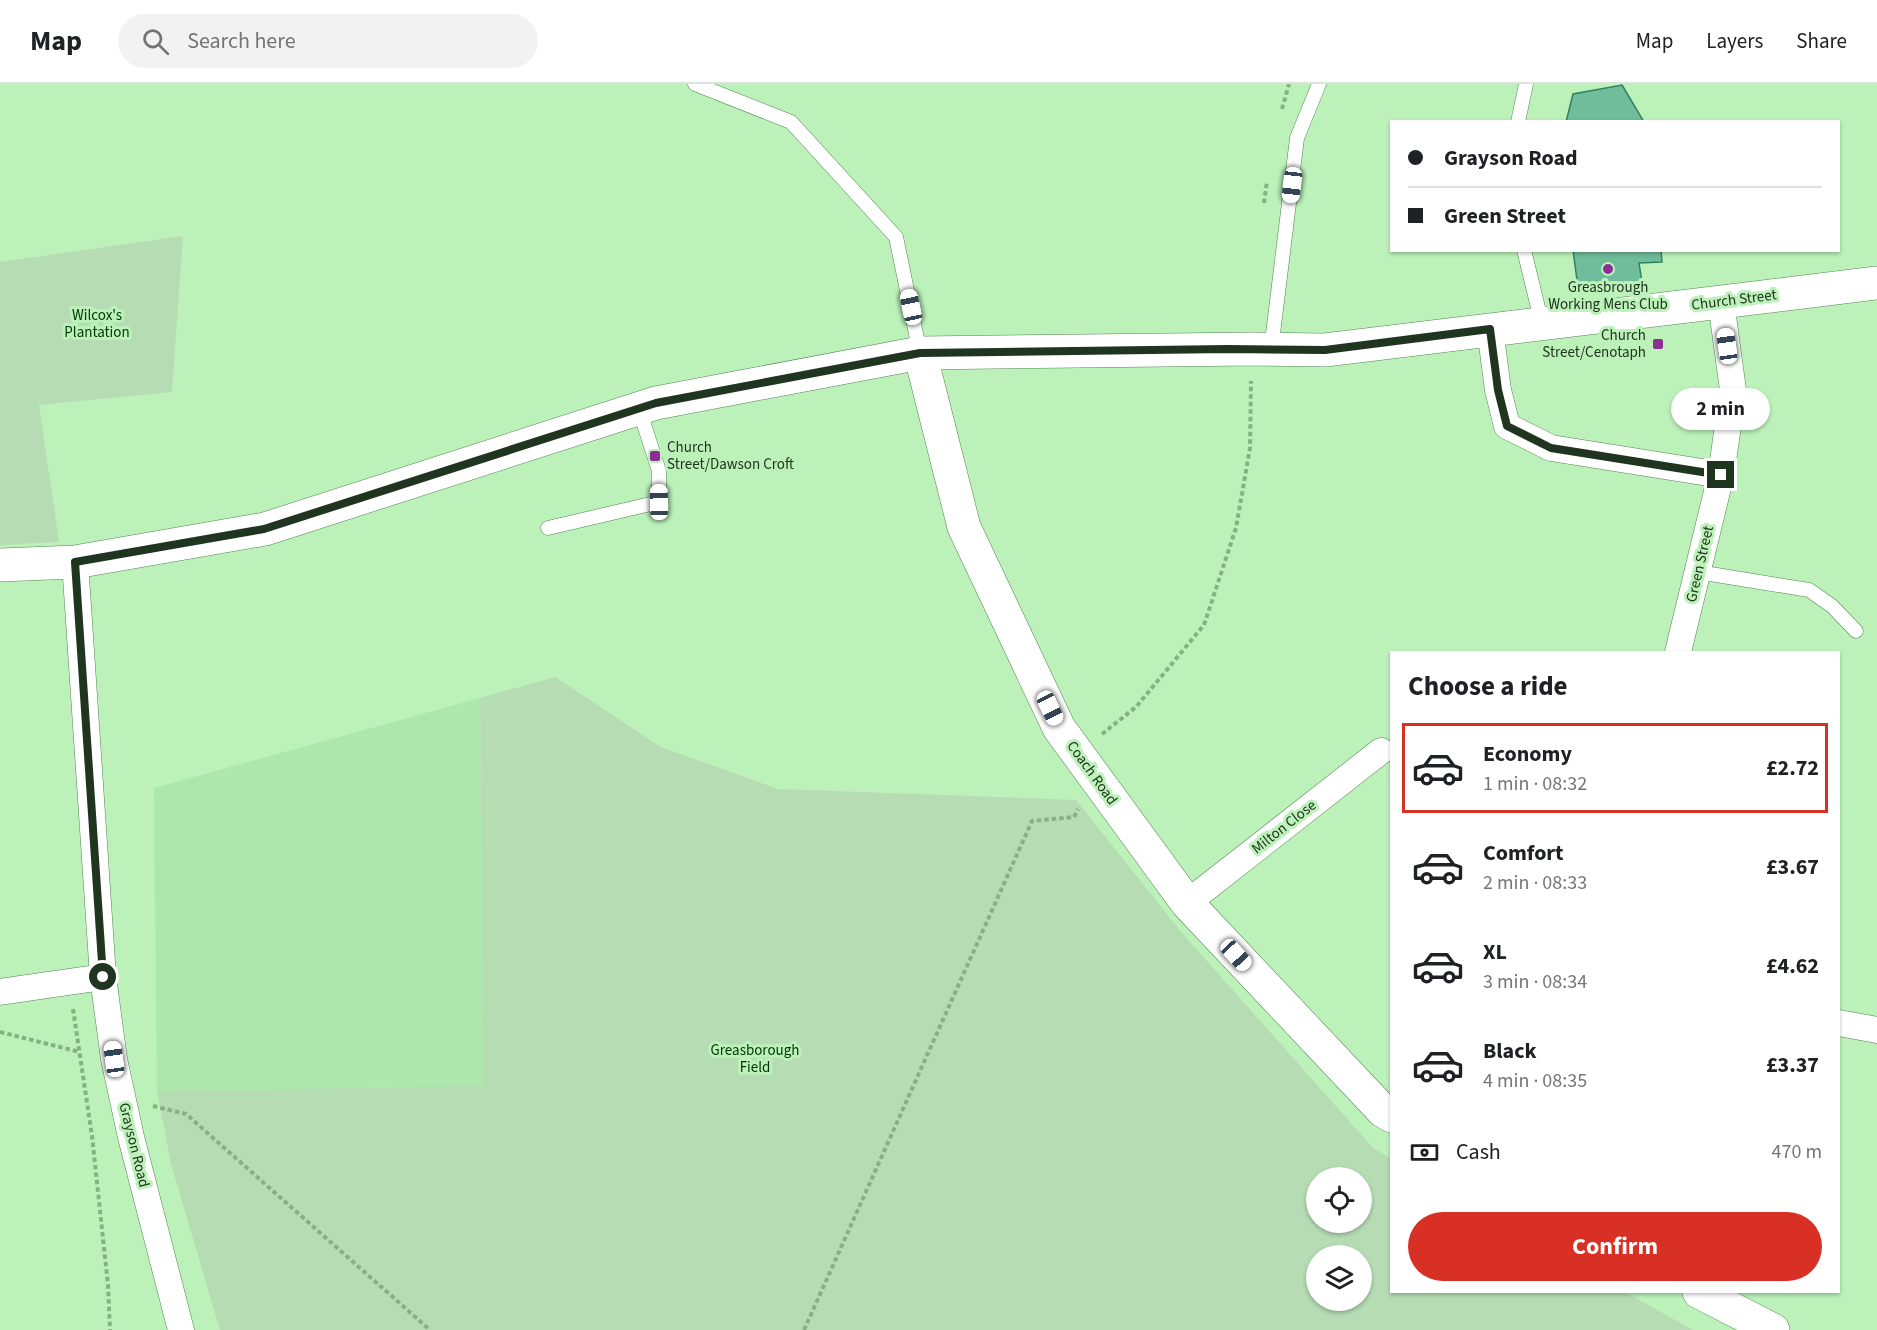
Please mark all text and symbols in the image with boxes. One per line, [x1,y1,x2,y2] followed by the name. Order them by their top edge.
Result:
[118,14,538,68] search box
[30,21,82,61] text: Map
[139,25,172,58] icon: search
[187,25,296,57] text: Search here
[1636,26,1673,56] text: Map
[1706,26,1763,56] text: Layers
[1796,26,1847,56] text: Share
[1444,142,1578,174] text: Grayson Road
[1281,166,1303,204] car
[1444,200,1566,232] text: Green Street
[1601,262,1615,276] marker: Greasbrough Working Mens Club
[1548,277,1668,315] place label: Greasbrough Working Mens Club
[1690,284,1778,316] street label: Church Street
[898,288,924,326] car
[64,305,130,343] park label: Wilcox's Plantation
[1542,325,1646,363] place label: Church Street/Cenotaph
[1716,327,1738,365] car
[1651,337,1665,351] marker: Church Street/Cenotaph
[1672,388,1770,430] callout: 2 min
[1696,395,1745,423] text: 2 min
[667,437,794,475] place label: Church Street/Dawson Croft
[648,449,662,463] marker: Church Street/Dawson Croft
[1707,461,1734,488] route end
[650,484,668,520] car
[1681,524,1719,604] street label: Green Street
[1408,667,1568,706] text: Choose a ride
[1034,688,1066,728] car
[1062,737,1122,809] street label: Coach Road
[1483,738,1572,770] text: Economy
[1411,741,1465,795] icon: car
[1766,752,1819,784] text: £2.72
[1483,770,1587,798] text: 1 min · 08:32
[1247,795,1321,859] street label: Milton Close
[1483,837,1564,869] text: Comfort
[1411,840,1465,894] icon: car
[1766,851,1819,883] text: £3.67
[1483,869,1587,897] text: 2 min · 08:33
[1217,936,1255,974] car
[1483,936,1507,968] text: XL
[1411,939,1465,993] icon: car
[1766,950,1819,982] text: £4.62
[89,963,116,990] route start
[1483,968,1587,996] text: 3 min · 08:34
[1483,1035,1537,1067] text: Black
[1411,1038,1465,1092] icon: car
[103,1040,125,1078] car
[711,1040,799,1078] park label: Greasborough Field
[1766,1049,1819,1081] text: £3.37
[1483,1067,1587,1095] text: 4 min · 08:35
[113,1101,155,1189] street label: Grayson Road
[1408,1136,1441,1169] icon: cash
[1456,1136,1501,1168] text: Cash
[1772,1138,1822,1166] text: 470 m
[1306,1167,1372,1311] map controls
[1306,1167,1372,1233] button: locate
[1408,1212,1822,1281] button: Confirm
[1306,1245,1372,1311] button: layers

